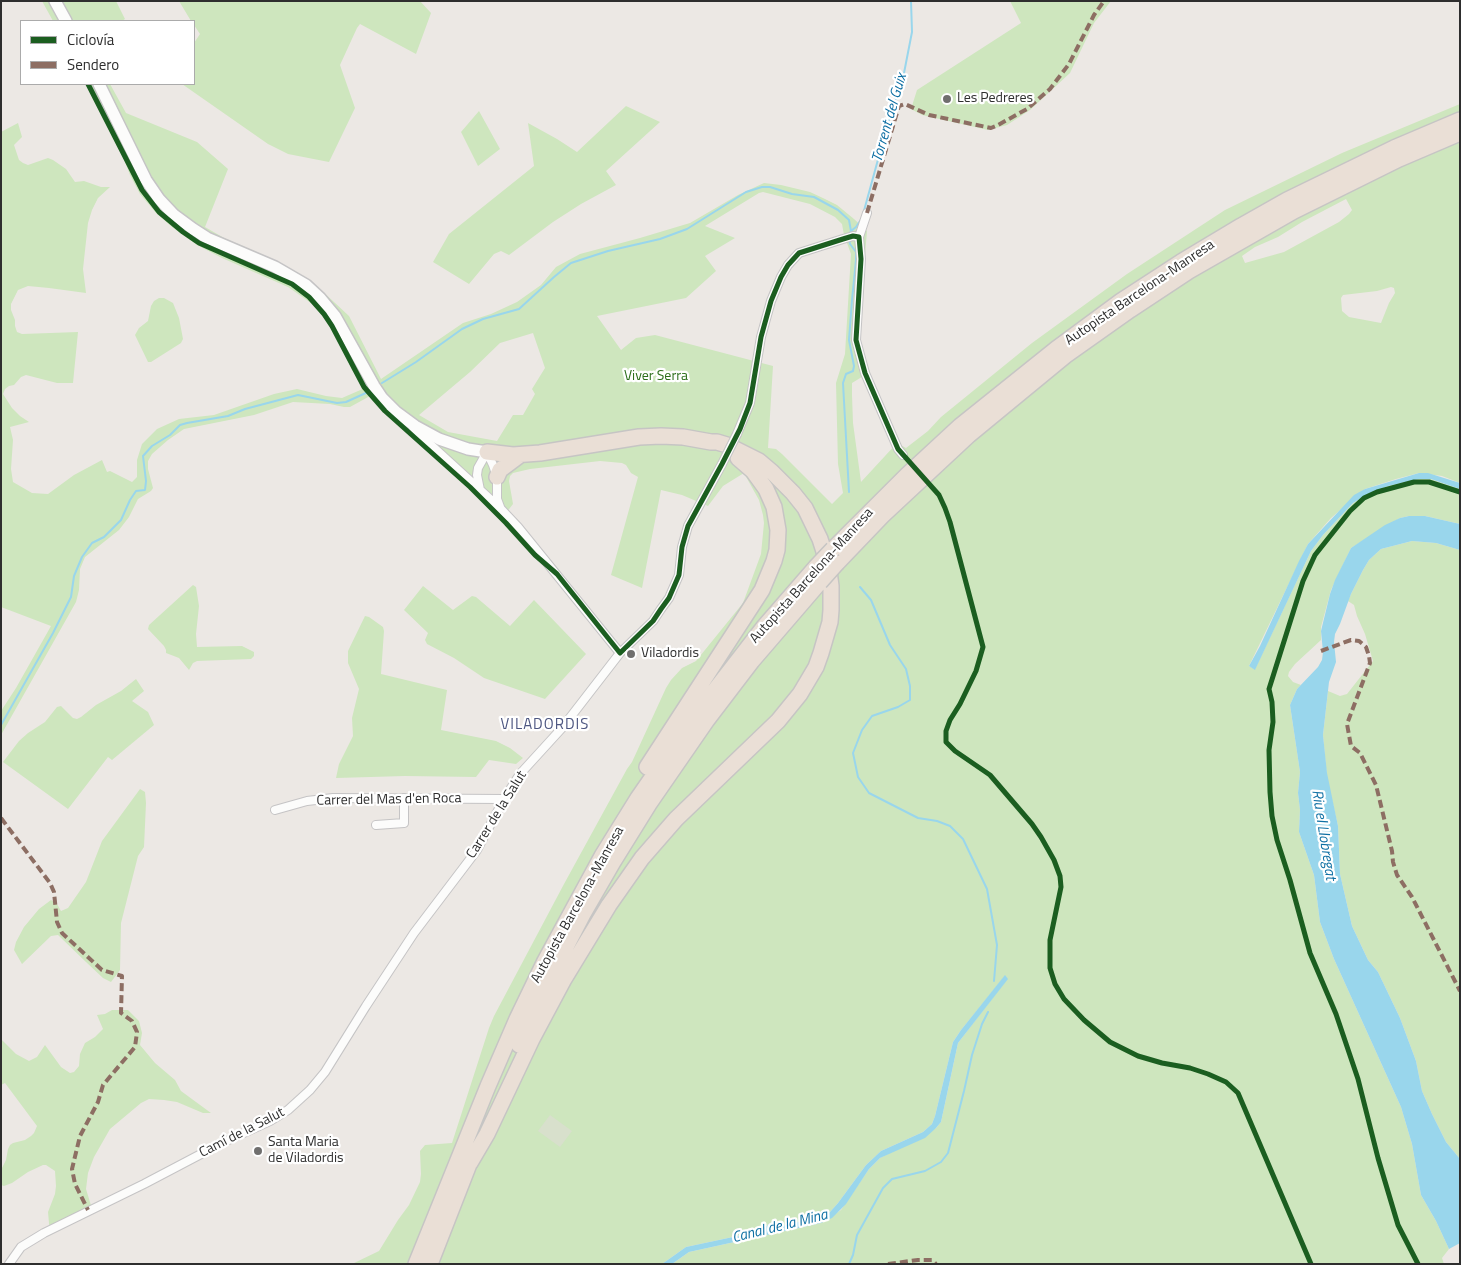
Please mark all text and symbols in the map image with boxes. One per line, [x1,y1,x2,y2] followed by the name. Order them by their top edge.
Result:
[20,20,195,85] legend
[67,28,114,51] text: Ciclovía
[67,53,119,76] text: Sendero
[869,72,911,164] water label: Torrent del Guix
[957,91,1033,107] place label: Les Pedreres
[941,93,953,105] marker: Les Pedreres
[1062,237,1218,349] street label: Autopista Barcelona-Manresa
[624,369,688,385] park label: Viver Serra
[747,505,877,647] street label: Autopista Barcelona-Manresa
[641,646,699,662] place label: Viladordis
[625,648,637,660] marker: Viladordis
[499,716,591,734] district label: VILADORDIS
[463,768,531,862] street label: Carrer de la Salut
[1307,789,1339,881] water label: Riu el Llobregat
[316,790,462,810] street label: Carrer del Mas d'en Roca
[528,824,628,986] street label: Autopista Barcelona-Manresa
[197,1104,287,1162] street label: Camí de la Salut
[268,1135,343,1168] place label: Santa Maria de Viladordis
[252,1145,264,1157] marker: Santa Maria de Viladordis
[730,1206,830,1248] water label: Canal de la Mina

